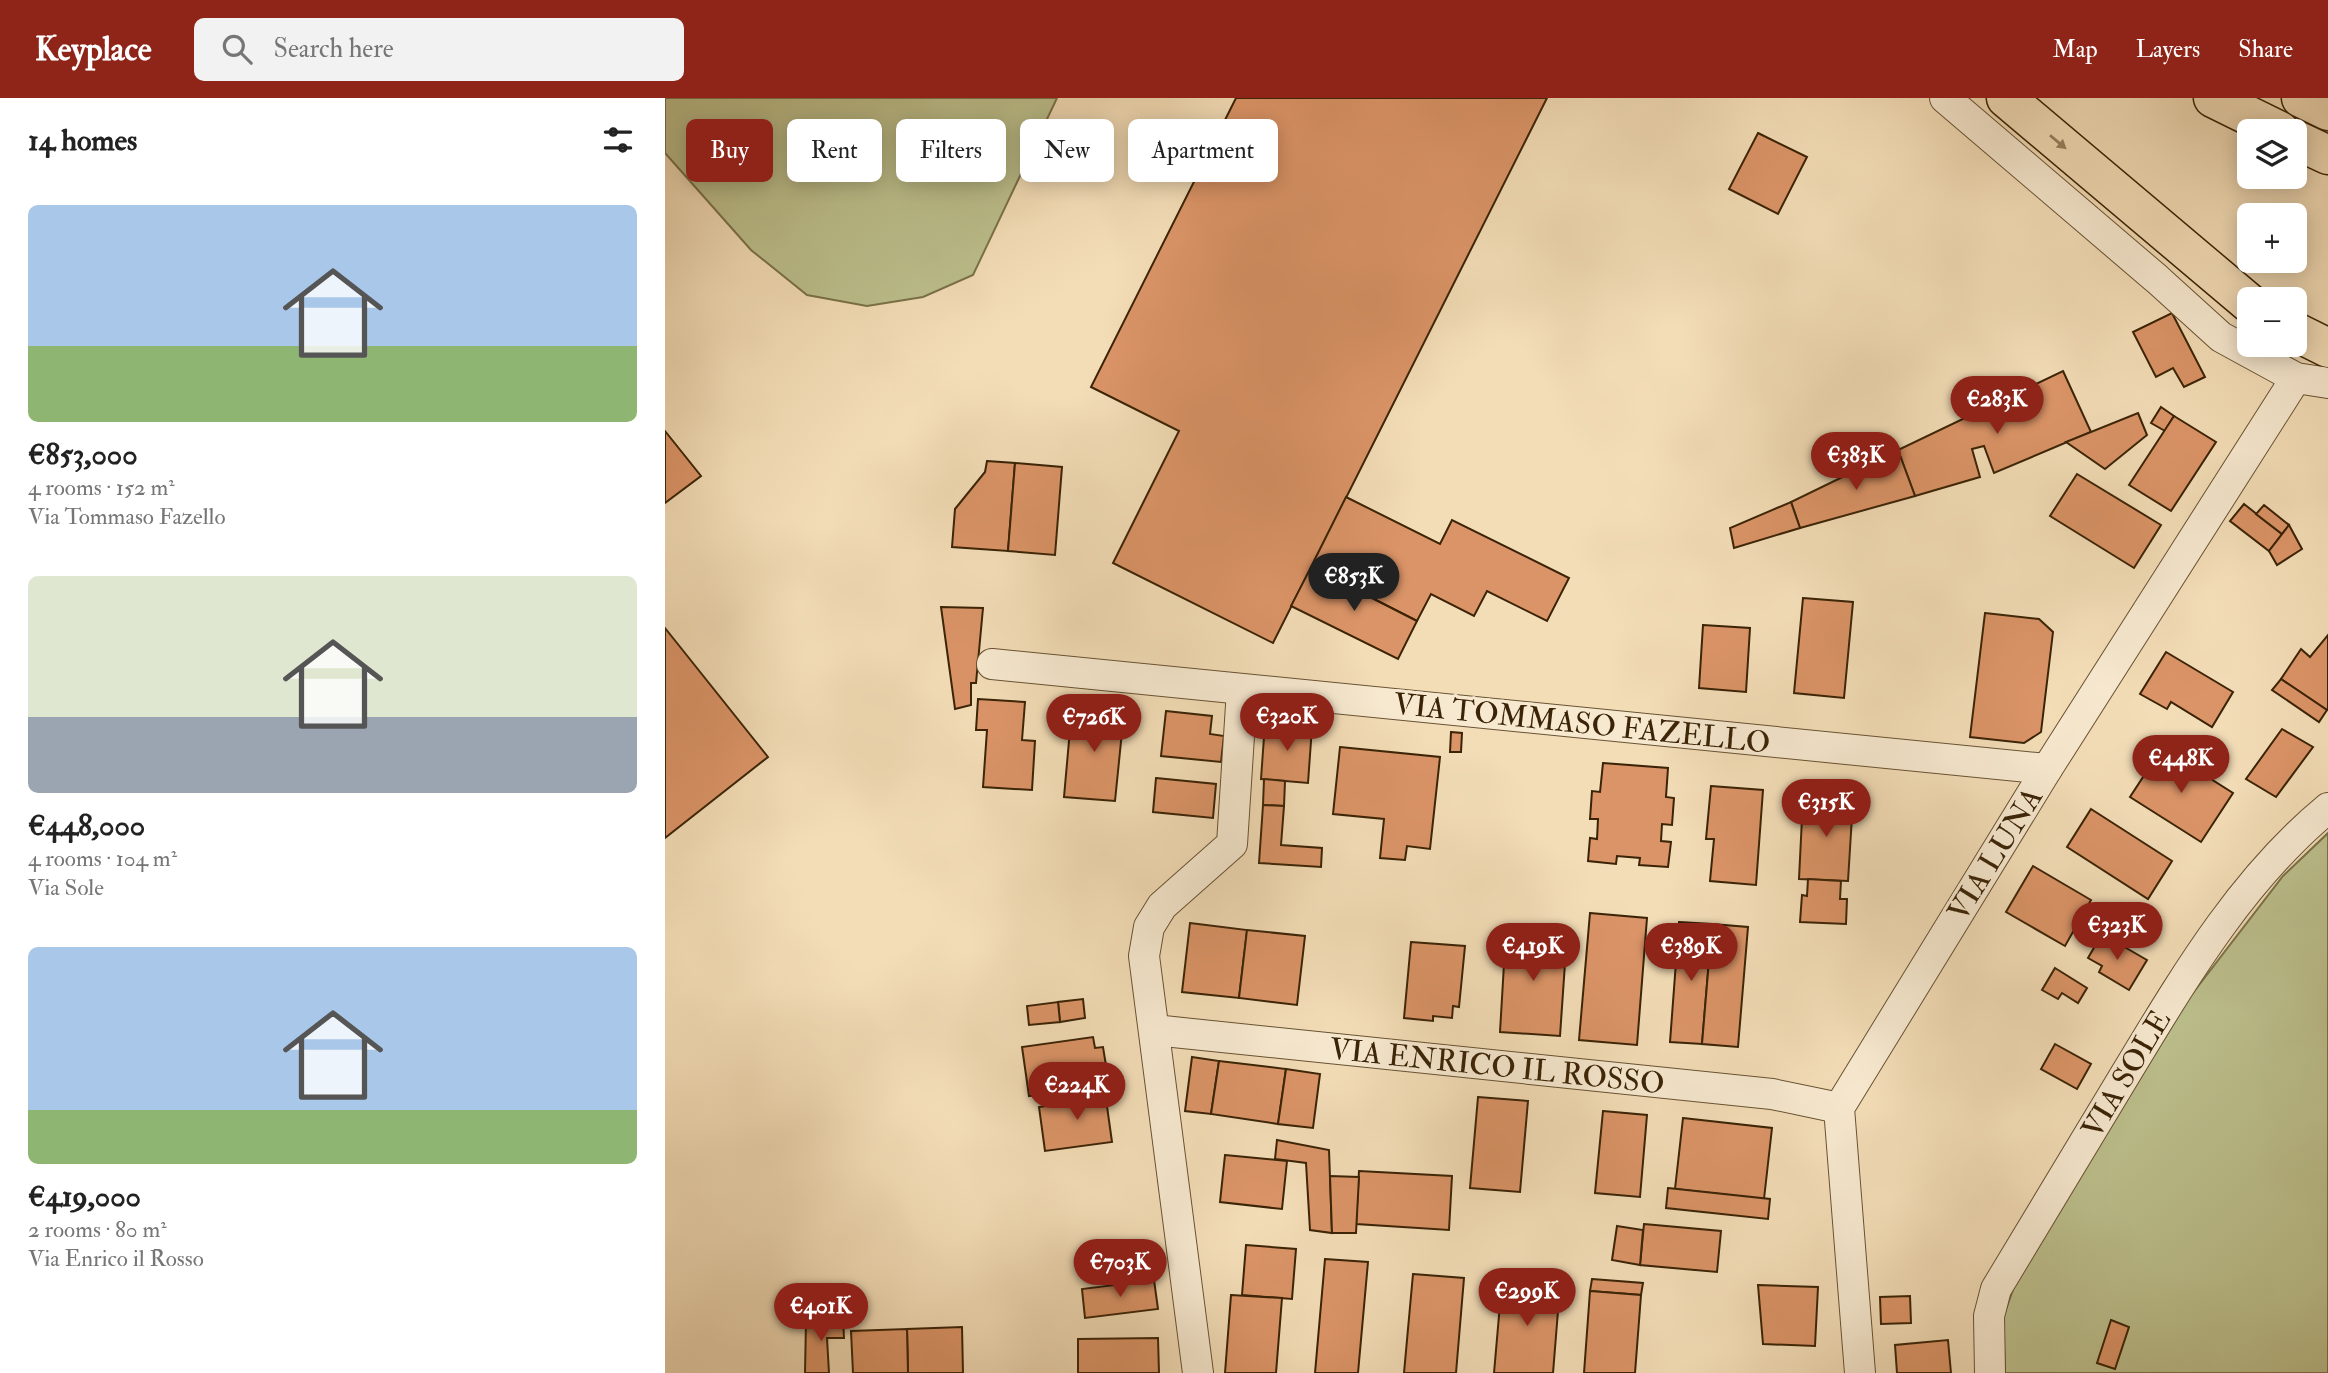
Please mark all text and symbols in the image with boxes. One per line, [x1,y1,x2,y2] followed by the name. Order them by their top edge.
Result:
[194,18,684,81] search box
[35,29,152,70] text: Keyplace
[218,30,256,68] icon: search
[274,33,394,65] text: Search here
[2053,34,2098,65] text: Map
[2136,34,2200,65] text: Layers
[2238,34,2293,65] text: Share
[686,119,773,182] chip: Buy
[787,119,882,182] chip: Rent
[896,119,1006,182] chip: Filters
[1020,119,1114,182] chip: New
[1128,119,1278,182] chip: Apartment
[2237,119,2307,357] map controls
[2237,119,2307,189] button: layers
[599,121,637,159] icon: filters
[28,122,137,159] text: 14 homes
[2050,134,2067,149] one-way arrow
[2237,203,2307,273] button: +
[270,250,396,376] icon: home
[2237,287,2307,357] button: −
[1948,376,2046,436] pin: €283K
[1967,384,2027,413] text: €283K
[1807,432,1905,492] pin: €383K
[28,436,138,473] text: €853,000
[1827,440,1885,469] text: €383K
[28,473,175,502] text: 4 rooms · 152 m²
[28,502,225,531] text: Via Tommaso Fazello
[1305,554,1403,613] pin: €853K
[1324,561,1384,590] text: €853K
[270,621,396,747] icon: home
[1392,685,1772,762] street label: VIA TOMMASO FAZELLO
[1045,694,1143,754] pin: €726K
[1238,694,1336,753] pin: €320K
[1256,701,1318,730] text: €320K
[1062,702,1126,731] text: €726K
[2132,736,2230,795] pin: €448K
[2148,743,2214,772] text: €448K
[1777,780,1875,839] pin: €315K
[1940,781,2051,928] street label: VIA LUNA
[1798,787,1854,816] text: €315K
[28,807,145,844] text: €448,000
[28,844,177,873] text: 4 rooms · 104 m²
[28,873,104,902] text: Via Sole
[2068,902,2166,962] pin: €323K
[2088,910,2146,939] text: €323K
[1484,924,1582,983] pin: €419K
[1642,924,1740,983] pin: €389K
[1502,931,1564,960] text: €419K
[1661,931,1721,960] text: €389K
[270,992,396,1118] icon: home
[2074,1004,2179,1145] street label: VIA SOLE
[1328,1031,1666,1102] street label: VIA ENRICO IL ROSSO
[1028,1062,1126,1122] pin: €224K
[1044,1070,1110,1099] text: €224K
[28,1178,141,1215] text: €419,000
[28,1215,167,1244] text: 2 rooms · 80 m²
[1071,1240,1169,1299] pin: €703K
[28,1244,204,1273] text: Via Enrico il Rosso
[1090,1247,1150,1276] text: €703K
[1478,1268,1576,1328] pin: €299K
[1495,1276,1559,1305] text: €299K
[772,1284,870,1343] pin: €401K
[790,1291,852,1320] text: €401K

